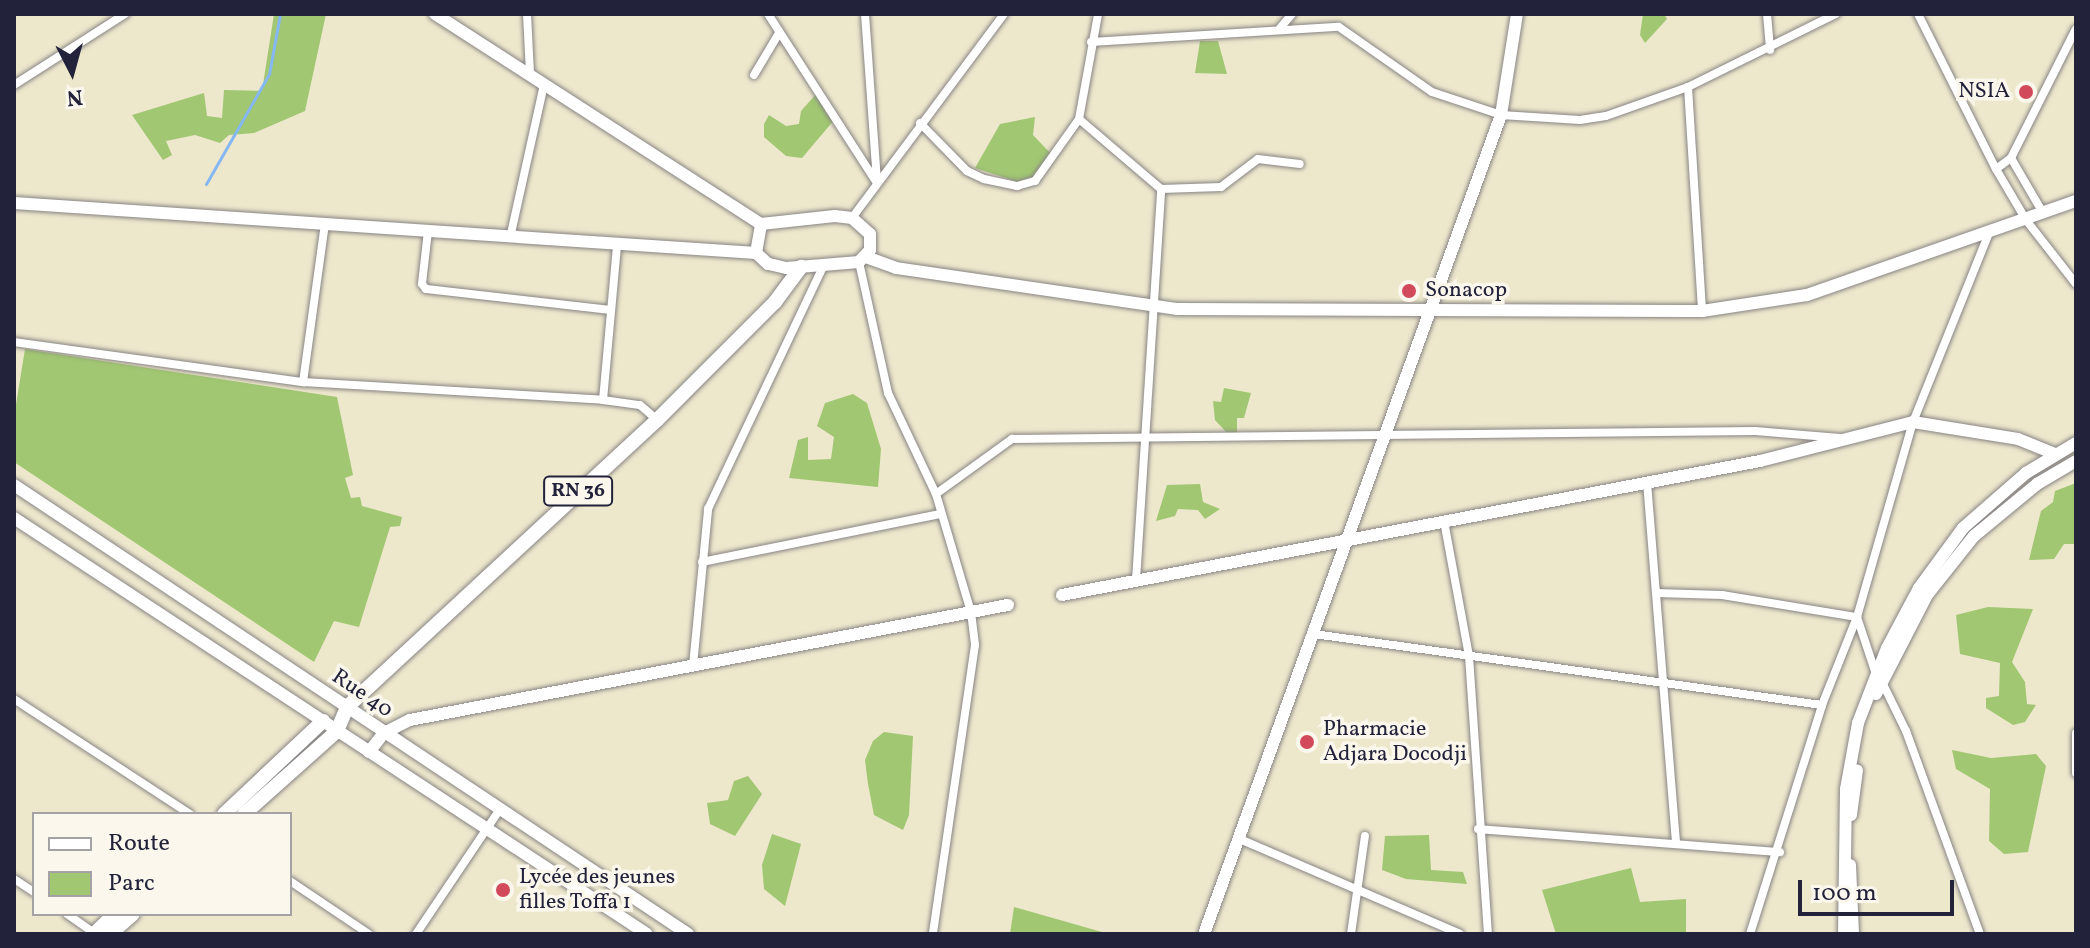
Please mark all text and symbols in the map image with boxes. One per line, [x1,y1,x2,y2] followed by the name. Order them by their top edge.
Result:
[32,32,112,112] north arrow
[1958,79,2010,105] place label: NSIA
[65,80,84,113] text: N
[2017,83,2035,101] marker: NSIA
[1425,278,1507,304] place label: Sonacop
[1400,282,1418,300] marker: Sonacop
[542,475,614,507] road number: RN 36
[326,664,398,724] street label: Rue 40
[1323,716,1467,768] place label: Pharmacie Adjara Docodji
[1298,733,1316,751] marker: Pharmacie Adjara Docodji
[32,812,292,916] legend
[108,827,170,861] text: Route
[519,864,675,916] place label: Lycée des jeunes filles Toffa 1
[1802,864,1958,914] scale bar
[108,867,155,901] text: Parc
[1812,877,1877,911] text: 100 m
[494,881,512,899] marker: Lycée des jeunes filles Toffa 1

